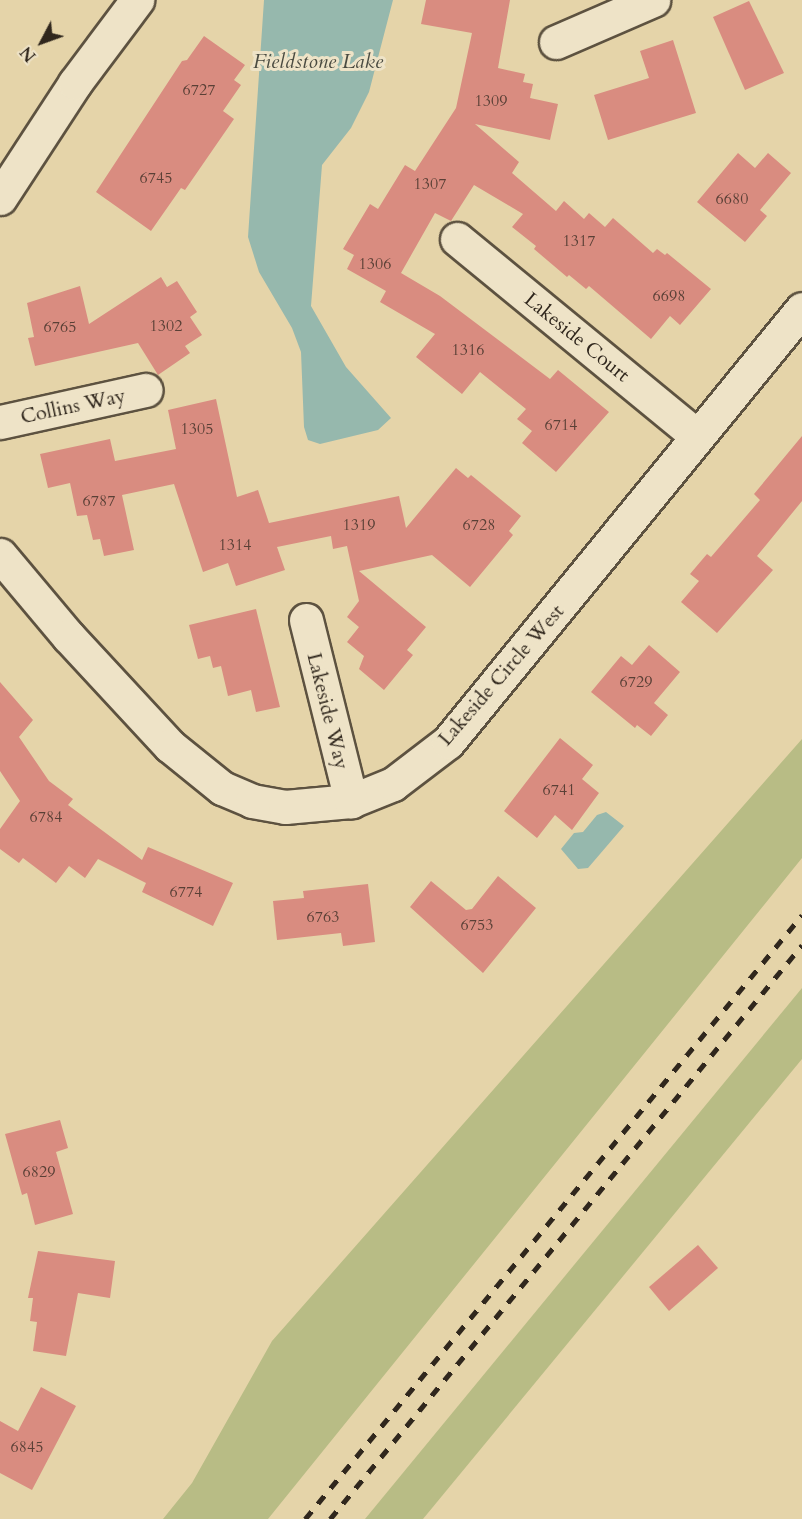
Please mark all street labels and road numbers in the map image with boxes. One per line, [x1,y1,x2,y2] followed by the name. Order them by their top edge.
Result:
[519,287,635,387] street label: Lakeside Court
[18,383,128,429] street label: Collins Way
[433,600,569,750] street label: Lakeside Circle West
[302,650,354,772] street label: Lakeside Way

